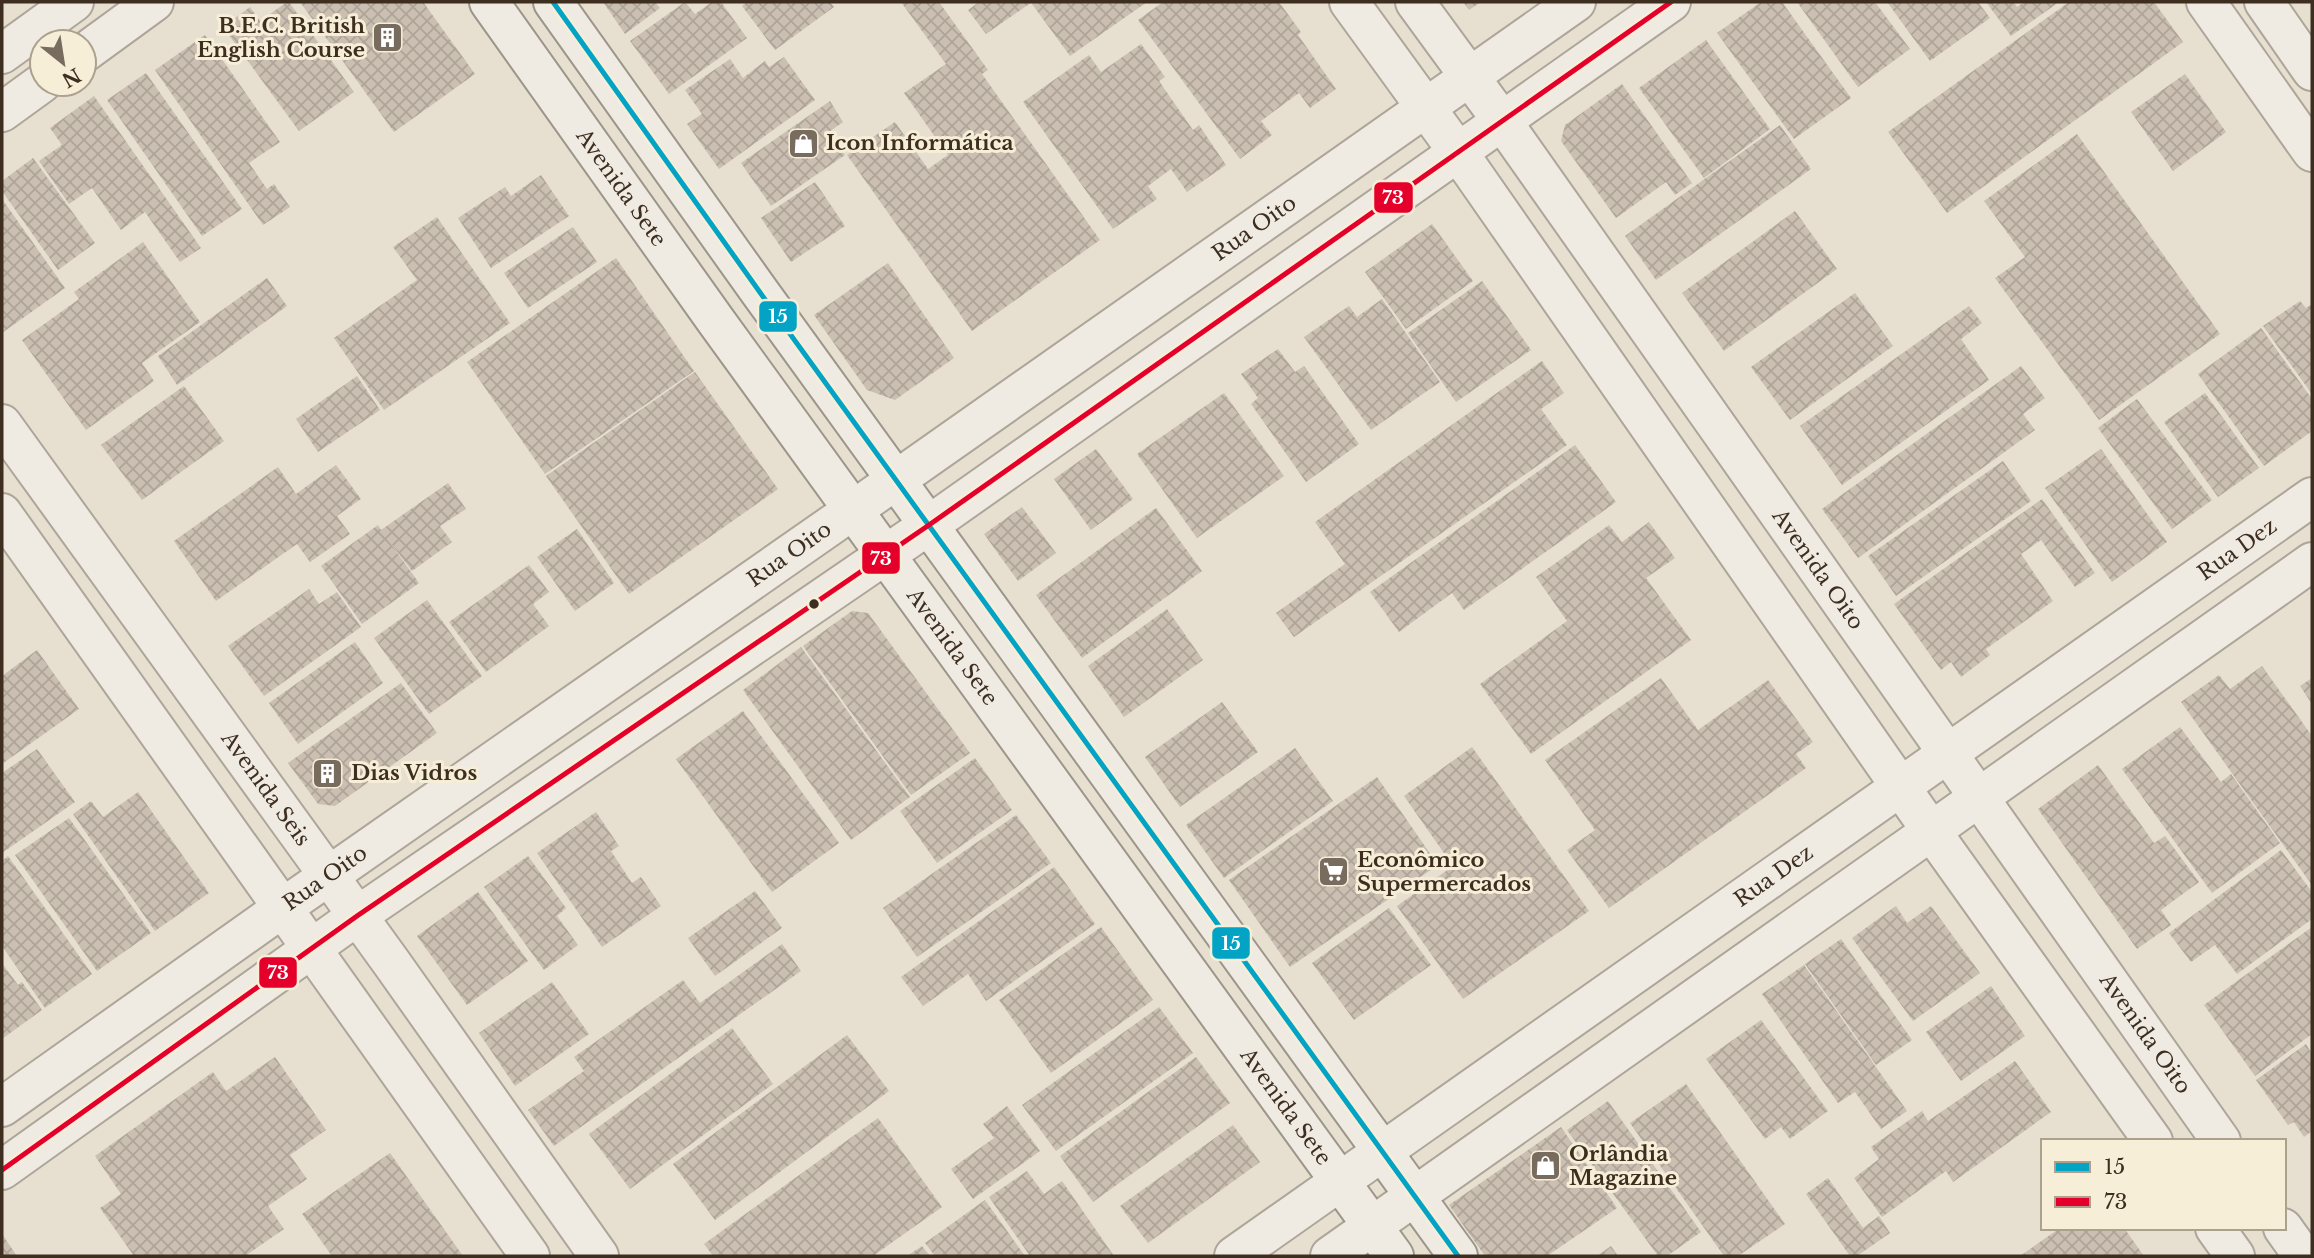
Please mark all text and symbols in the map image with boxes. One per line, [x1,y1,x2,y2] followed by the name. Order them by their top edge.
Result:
[197,13,365,63] place label: B.E.C. British English Course
[371,21,405,55] building icon: B.E.C. British English Course
[28,28,98,98] north arrow
[58,63,85,92] text: N
[570,123,672,252] street label: Avenida Sete
[786,126,820,160] shop icon: Icon Informática
[826,130,1013,156] place label: Icon Informática
[1373,181,1414,214] line badge: 73
[1382,186,1404,209] text: 73
[1207,190,1301,267] street label: Rua Oito
[758,300,798,333] line badge: 15
[768,305,788,328] text: 15
[1766,503,1869,635] street label: Avenida Oito
[2193,513,2282,586] street label: Rua Dez
[742,516,837,593] street label: Rua Oito
[861,541,901,575] line badge: 73
[870,547,892,570] text: 73
[901,582,1003,710] street label: Avenida Sete
[807,597,821,611] unlabelled marker
[215,726,316,851] street label: Avenida Seis
[311,756,345,790] building icon: Dias Vidros
[351,760,477,786] place label: Dias Vidros
[1729,839,1818,913] street label: Rua Dez
[278,840,372,917] street label: Rua Oito
[1357,847,1531,897] place label: Econômico Supermercados
[1317,855,1351,889] supermarket icon: Econômico Supermercados
[1211,926,1251,960] line badge: 15
[1221,932,1241,955] text: 15
[258,956,298,989] line badge: 73
[267,961,289,984] text: 73
[2093,968,2197,1099] street label: Avenida Oito
[1234,1042,1337,1170] street label: Avenida Sete
[2041,1139,2286,1230] legend
[1569,1141,1677,1191] place label: Orlândia Magazine
[1529,1149,1563,1183] shop icon: Orlândia Magazine
[2104,1154,2125,1180] text: 15
[2104,1189,2127,1215] text: 73

